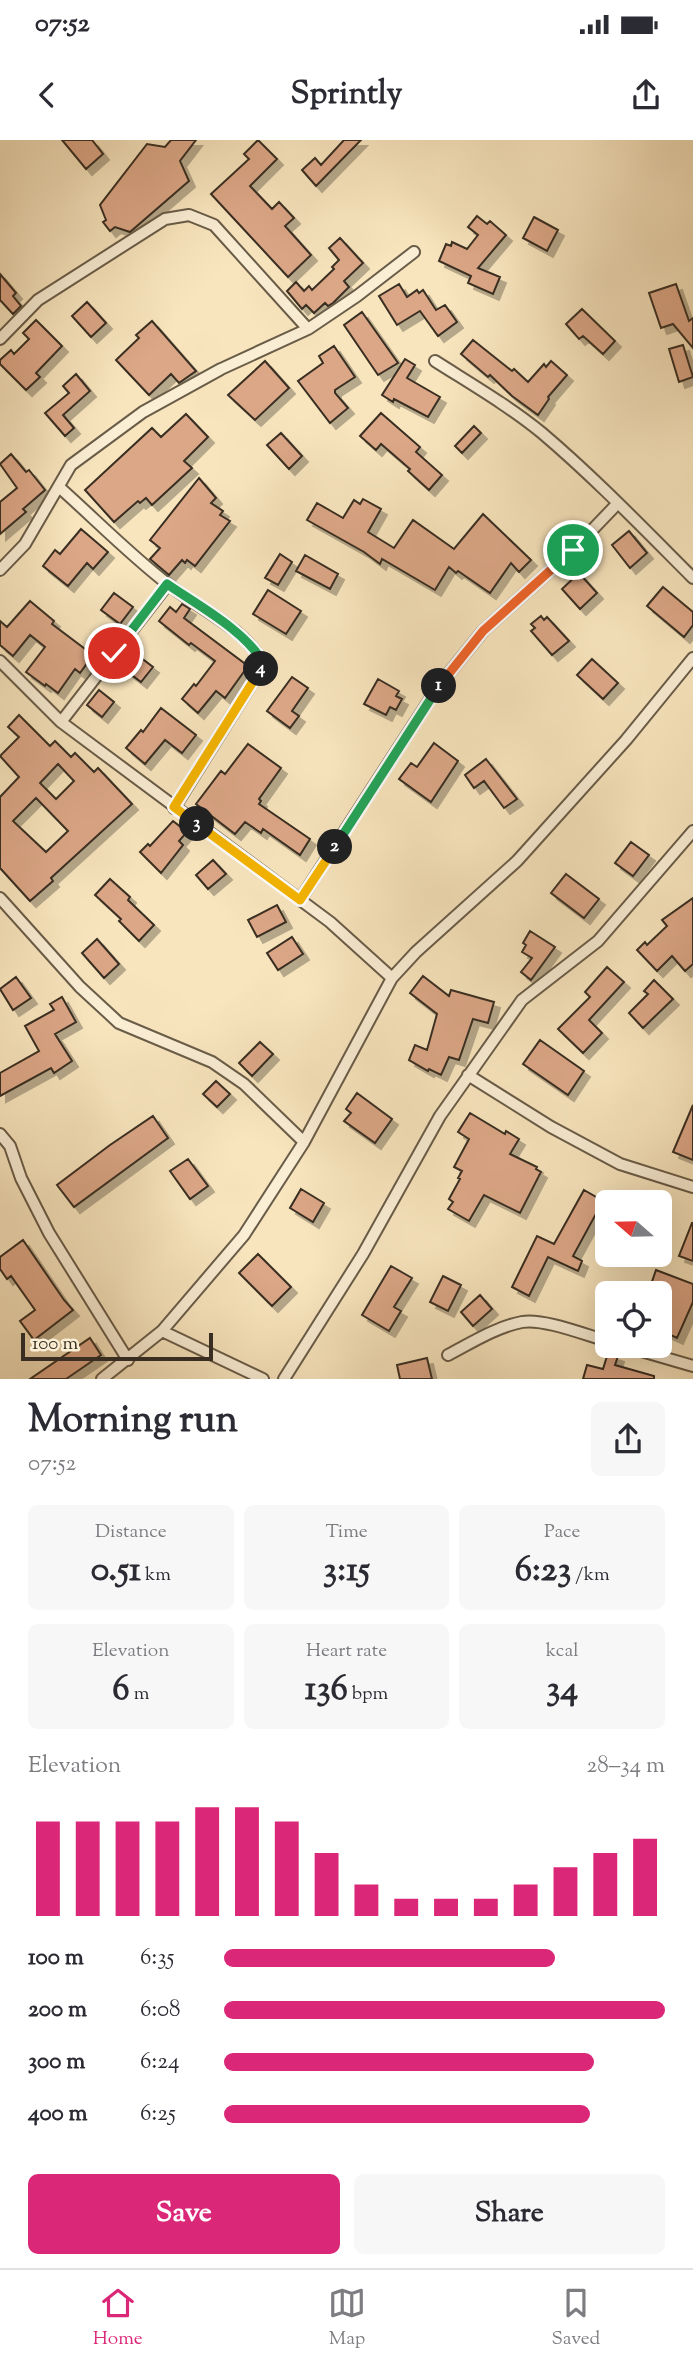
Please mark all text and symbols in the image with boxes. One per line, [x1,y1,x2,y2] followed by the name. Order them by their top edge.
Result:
[35,6,90,43] text: 07:52
[290,72,403,118] text: Sprintly
[28,76,66,114] icon: back
[627,76,665,114] icon: share
[543,520,603,580] pin
[554,531,592,569] icon: arrive
[84,623,144,683] pin
[95,634,133,672] icon: check
[244,652,278,686] pin: 4
[256,655,265,682] text: 4
[422,668,457,704] pin: 1
[435,672,442,699] text: 1
[180,806,214,842] pin: 3
[193,810,200,837] text: 3
[318,830,352,864] pin: 2
[330,833,339,860] text: 2
[595,1190,672,1267] north arrow
[595,1190,672,1358] map controls
[595,1281,672,1358] button: locate
[21,1330,214,1362] scale bar
[32,1331,78,1358] text: 100 m
[28,1395,238,1449] text: Morning run
[591,1402,665,1476] button: share
[28,1448,76,1481] text: 07:52
[95,1519,167,1546] text: Distance
[325,1519,368,1546] text: Time
[544,1519,580,1546] text: Pace
[91,1546,141,1597] text: 0.51
[323,1546,370,1597] text: 3:15
[515,1546,571,1597] text: 6:23
[141,1562,171,1589] text: km
[571,1562,610,1589] text: /km
[92,1638,169,1665] text: Elevation
[306,1638,387,1665] text: Heart rate
[546,1638,578,1665] text: kcal
[112,1665,130,1716] text: 6
[305,1665,348,1716] text: 136
[546,1665,578,1716] text: 34
[130,1681,149,1708] text: m
[348,1681,388,1708] text: bpm
[28,1750,121,1783] text: Elevation
[586,1750,665,1783] text: 28–34 m
[28,1942,84,1975] text: 100 m
[140,1942,174,1975] text: 6:35
[28,1994,87,2027] text: 200 m
[140,1994,181,2027] text: 6:08
[28,2046,85,2079] text: 300 m
[140,2046,180,2079] text: 6:24
[28,2098,88,2131] text: 400 m
[140,2098,176,2131] text: 6:25
[28,2174,340,2254] button: Save
[354,2174,665,2254] button: Share
[93,2284,143,2353] tab: Home
[328,2284,366,2353] tab: Map
[551,2284,600,2353] tab: Saved

